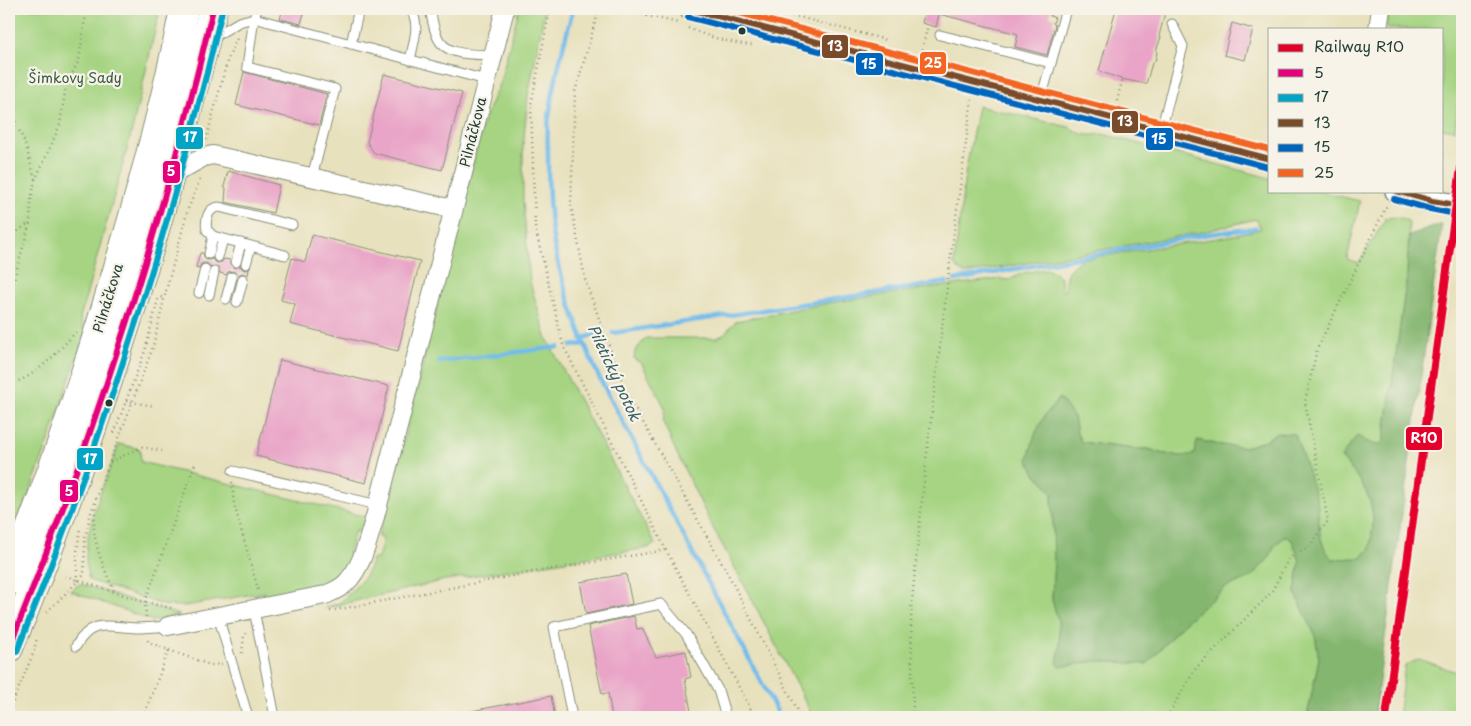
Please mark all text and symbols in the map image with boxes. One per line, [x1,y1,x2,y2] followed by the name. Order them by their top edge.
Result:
[737,26,747,36] unlabelled marker
[1268,28,1444,192] legend
[821,34,849,59] line badge: 13
[1314,34,1404,57] text: Railway R10
[827,35,843,56] text: 13
[919,51,947,75] line badge: 25
[855,52,884,76] line badge: 15
[924,52,942,73] text: 25
[861,53,877,74] text: 15
[1314,60,1324,83] text: 5
[28,67,122,88] park label: Šimkovy Sady
[1314,84,1329,107] text: 17
[454,94,491,169] street label: Pilnáčkova
[1111,110,1139,134] line badge: 13
[1117,110,1133,131] text: 13
[1314,110,1331,133] text: 13
[175,126,204,150] line badge: 17
[183,126,198,147] text: 17
[1145,127,1174,151] line badge: 15
[1151,128,1167,149] text: 15
[1314,134,1330,157] text: 15
[162,160,181,184] line badge: 5
[167,160,176,181] text: 5
[1314,160,1334,183] text: 25
[87,260,128,335] street label: Pilnáčkova
[583,320,648,425] water label: Piletický potok
[104,398,114,408] unlabelled marker
[1405,426,1443,451] line badge: R10
[1411,427,1437,448] text: R10
[76,447,104,471] line badge: 17
[83,448,98,469] text: 17
[59,479,79,503] line badge: 5
[65,480,74,501] text: 5

